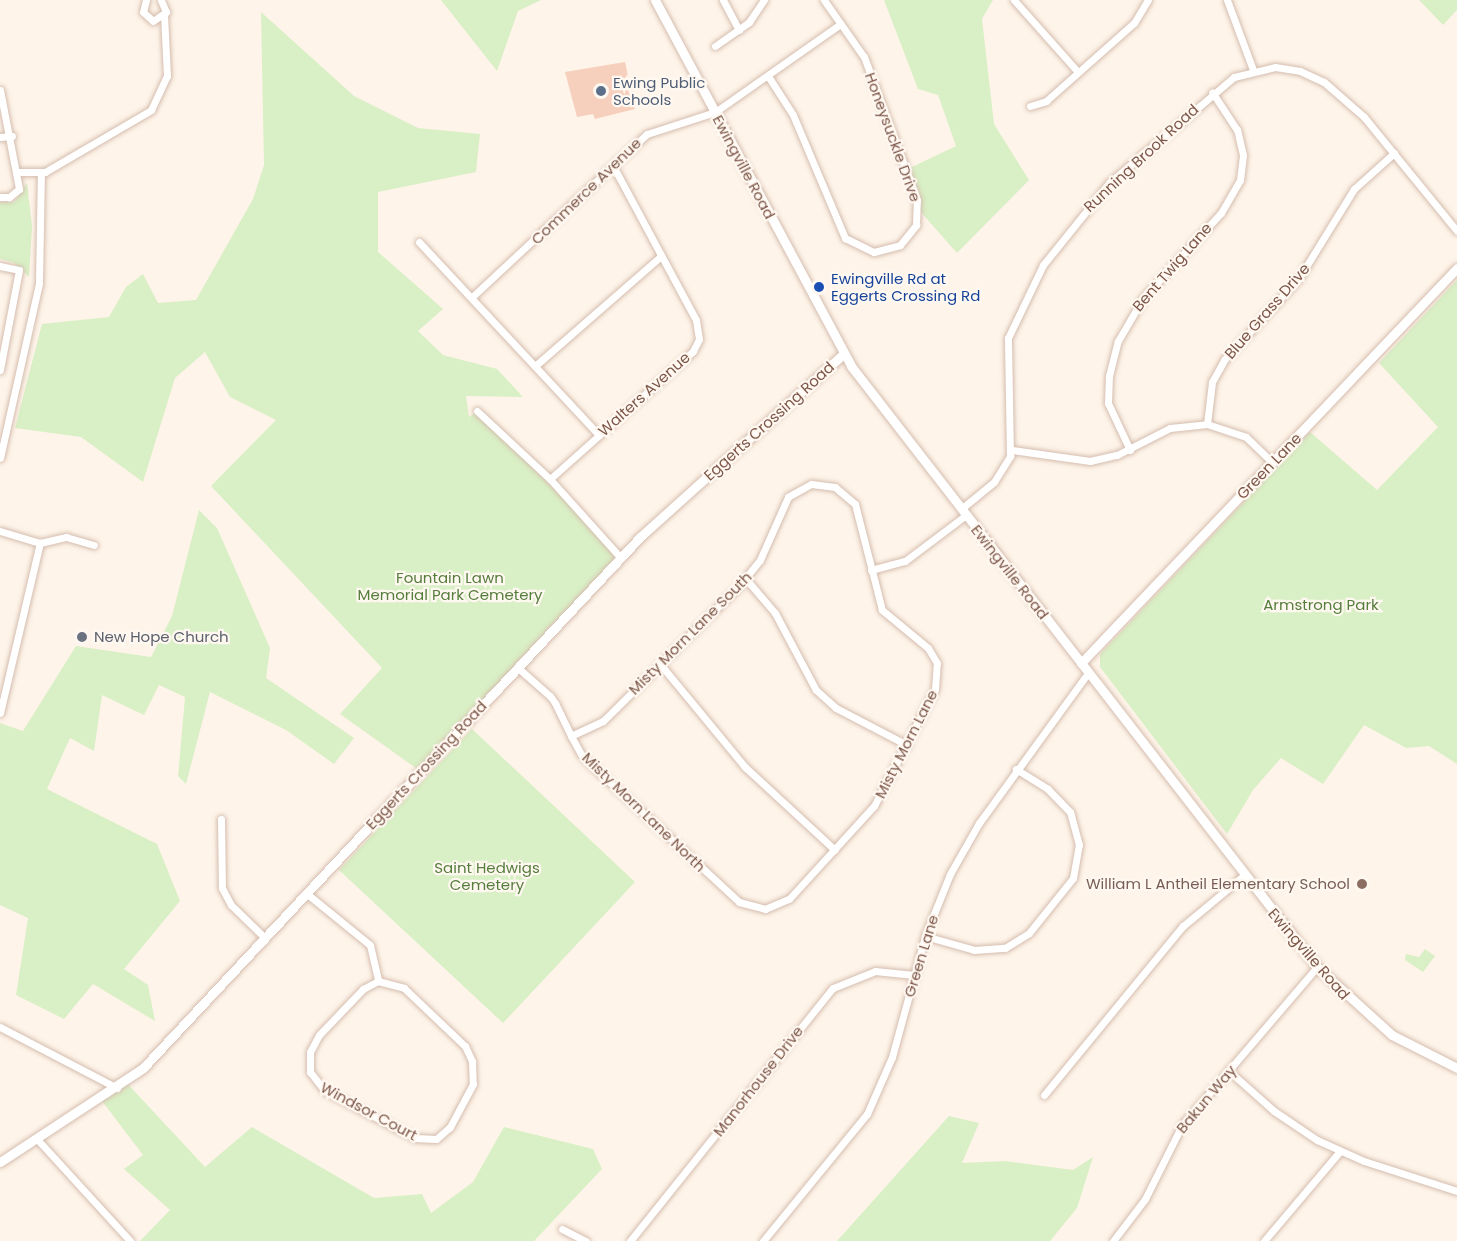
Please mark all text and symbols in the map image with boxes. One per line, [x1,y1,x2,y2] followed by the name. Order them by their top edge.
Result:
[861,70,925,204] street label: Honeysuckle Drive
[613,73,705,108] place label: Ewing Public Schools
[594,84,608,98] marker: Ewing Public Schools
[1080,100,1202,216] street label: Running Brook Road
[709,112,779,222] street label: Ewingville Road
[527,134,645,248] street label: Commerce Avenue
[1129,219,1215,315] street label: Bent Twig Lane
[1221,260,1313,362] street label: Blue Grass Drive
[831,269,980,304] place label: Ewingville Rd at Eggerts Crossing Rd
[812,280,826,294] marker: Ewingville Rd at Eggerts Crossing Rd
[595,348,693,440] street label: Walters Avenue
[700,358,838,484] street label: Eggerts Crossing Road
[1233,429,1305,503] street label: Green Lane
[967,521,1053,623] street label: Ewingville Road
[358,568,542,603] park label: Fountain Lawn Memorial Park Cemetery
[625,568,755,698] street label: Misty Morn Lane South
[1263,596,1379,614] park label: Armstrong Park
[94,628,229,646] place label: New Hope Church
[75,630,89,644] marker: New Hope Church
[871,687,941,801] street label: Misty Morn Lane
[362,697,490,833] street label: Eggerts Crossing Road
[579,748,709,876] street label: Misty Morn Lane North
[434,858,540,893] park label: Saint Hedwigs Cemetery
[1086,875,1350,893] place label: William L Antheil Elementary School
[1355,877,1369,891] marker: William L Antheil Elementary School
[1264,905,1354,1003] street label: Ewingville Road
[900,913,942,999] street label: Green Lane
[709,1022,807,1140] street label: Manorhouse Drive
[1172,1061,1240,1137] street label: Bakun Way
[318,1078,420,1144] street label: Windsor Court

